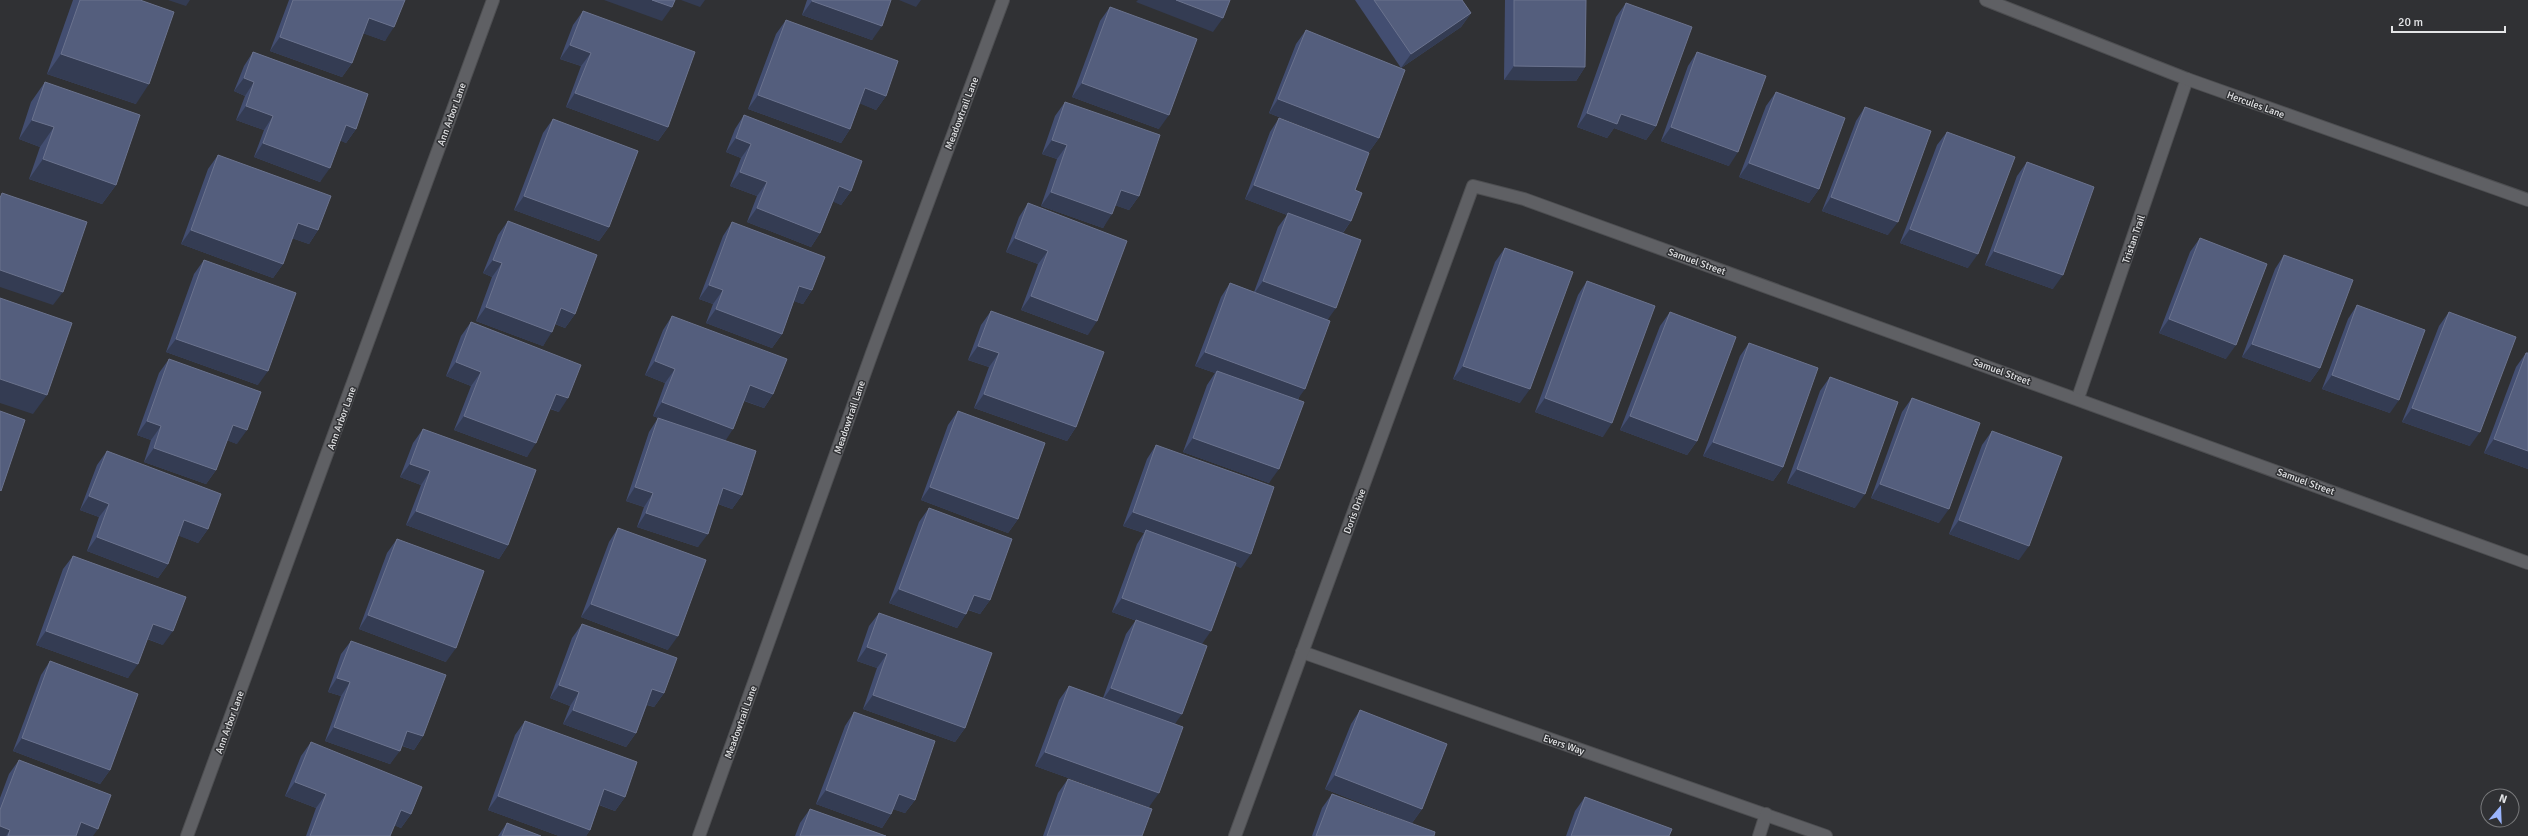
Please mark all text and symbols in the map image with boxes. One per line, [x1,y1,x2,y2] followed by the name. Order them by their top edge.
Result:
[2392,8,2505,34] scale bar
[2398,15,2423,30] text: 20 m
[943,75,981,151] street label: Meadowtrail Lane
[435,81,469,147] street label: Ann Arbor Lane
[2225,89,2286,121] street label: Hercules Lane
[2120,214,2148,265] street label: Tristan Trail
[1666,246,1727,278] street label: Samuel Street
[1971,356,2032,388] street label: Samuel Street
[832,379,868,455] street label: Meadowtrail Lane
[325,385,359,451] street label: Ann Arbor Lane
[2275,466,2336,498] street label: Samuel Street
[1341,487,1369,536] street label: Doris Drive
[722,684,760,760] street label: Meadowtrail Lane
[213,689,247,755] street label: Ann Arbor Lane
[1541,732,1586,758] street label: Evers Way
[2480,788,2520,828] north arrow
[2497,792,2509,806] text: N

